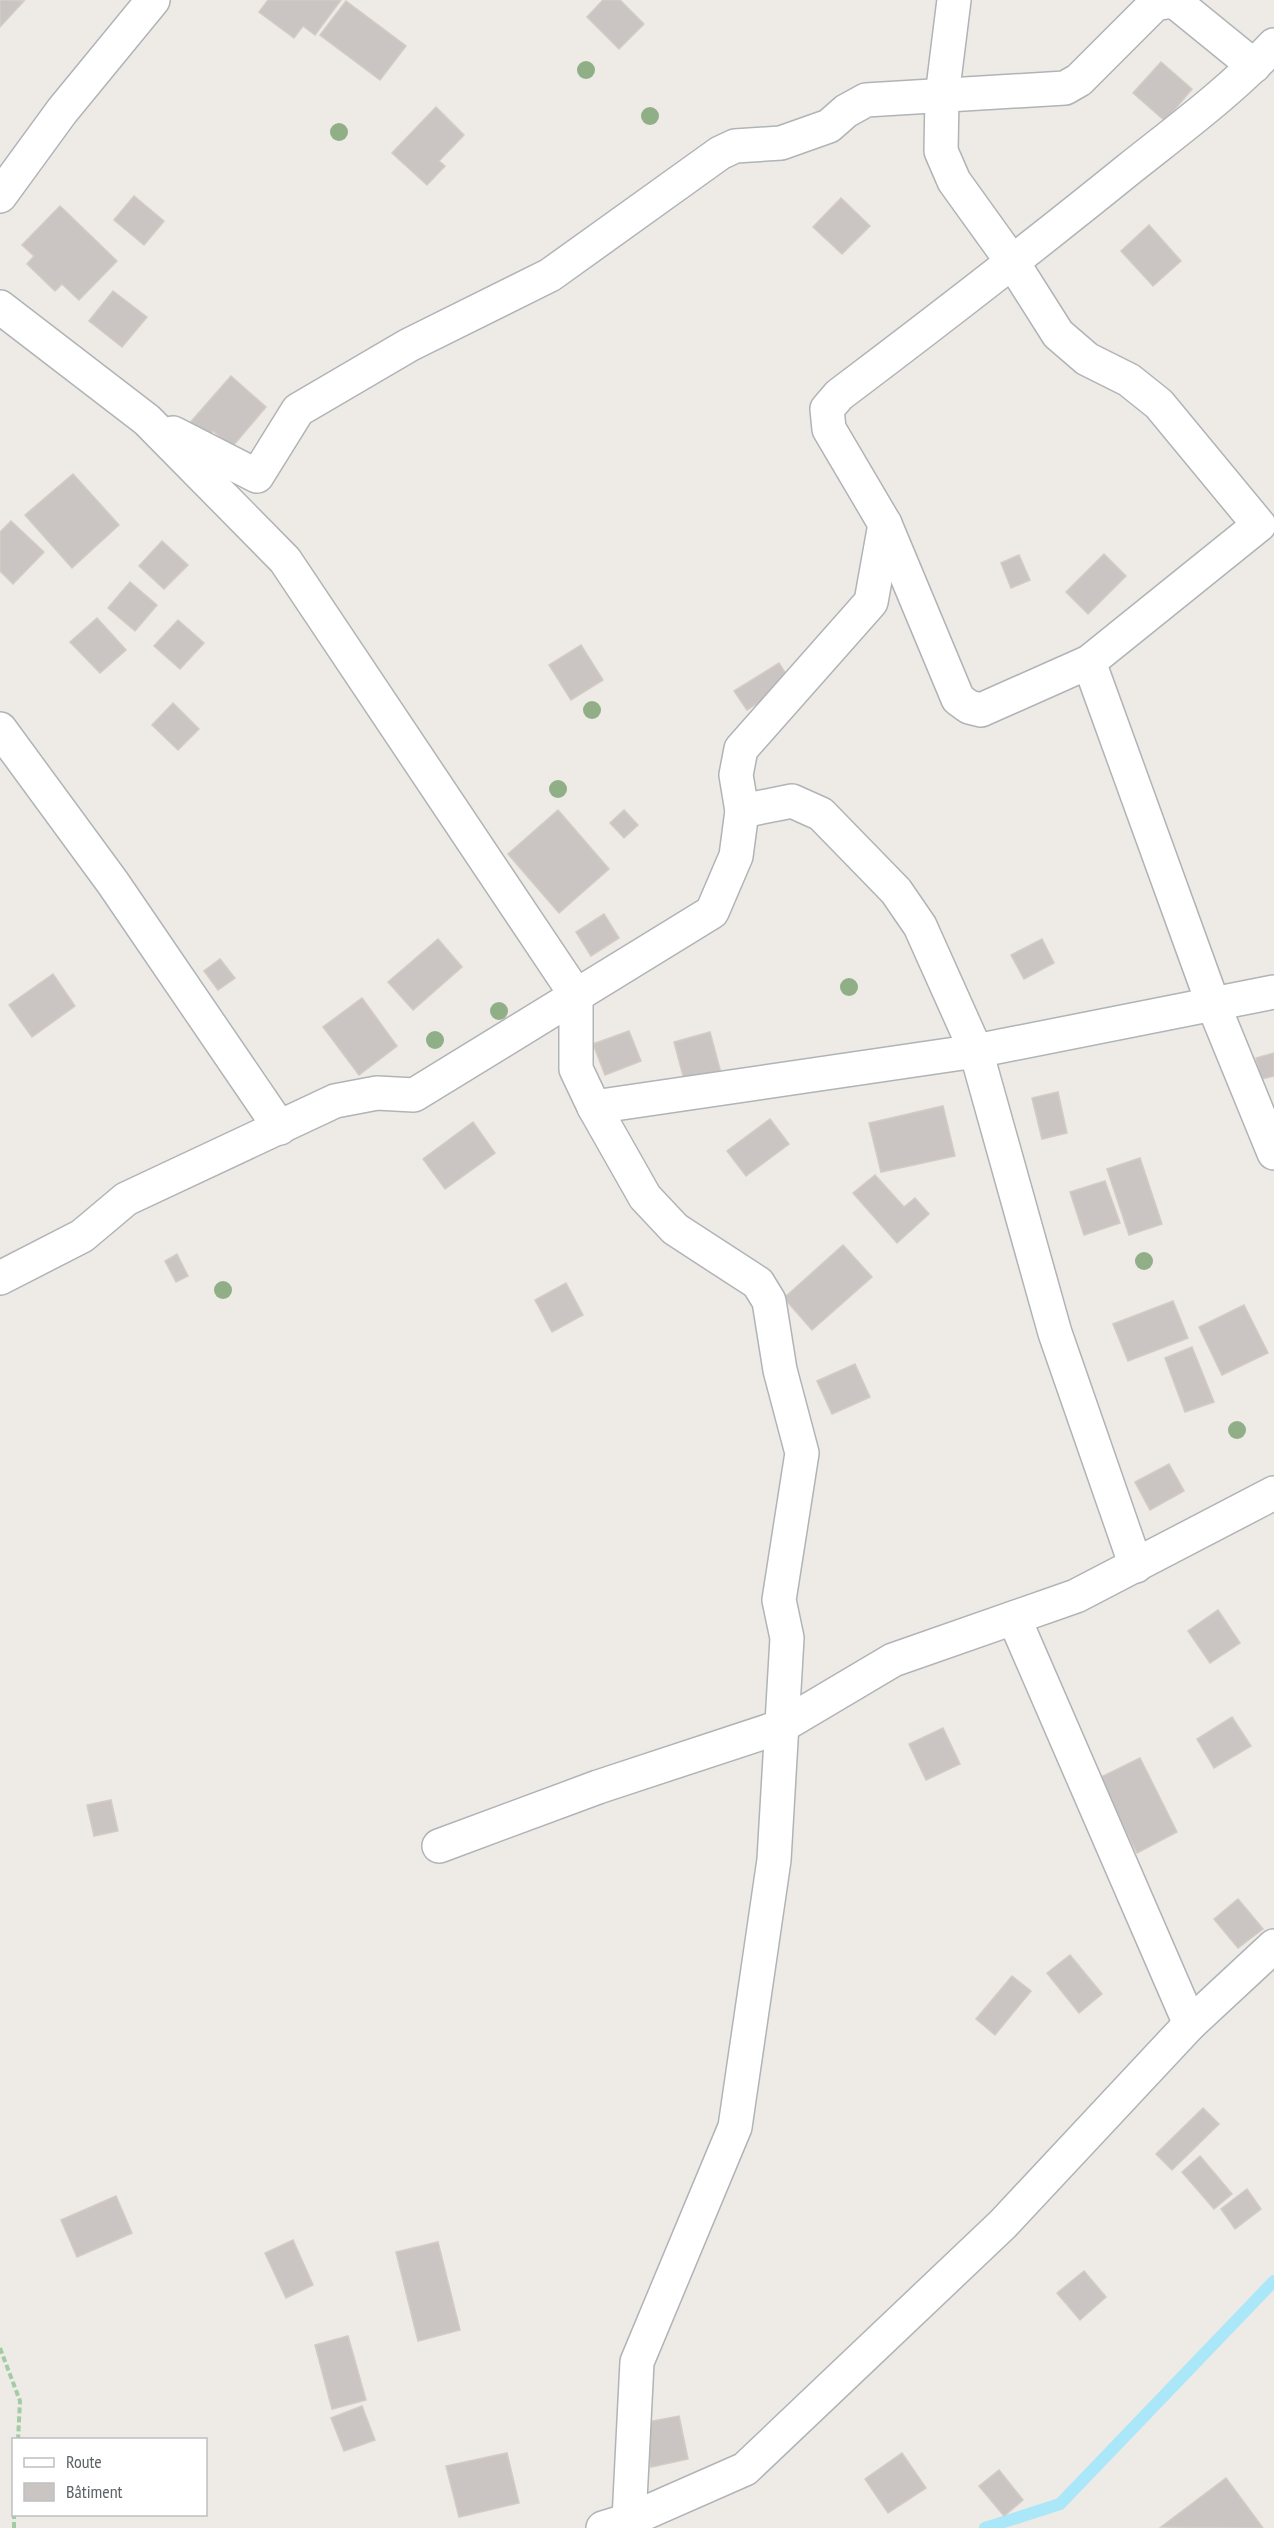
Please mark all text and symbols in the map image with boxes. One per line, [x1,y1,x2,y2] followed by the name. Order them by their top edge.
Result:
[12,2438,207,2516] legend
[66,2450,102,2473] text: Route
[66,2480,123,2503] text: Bâtiment

